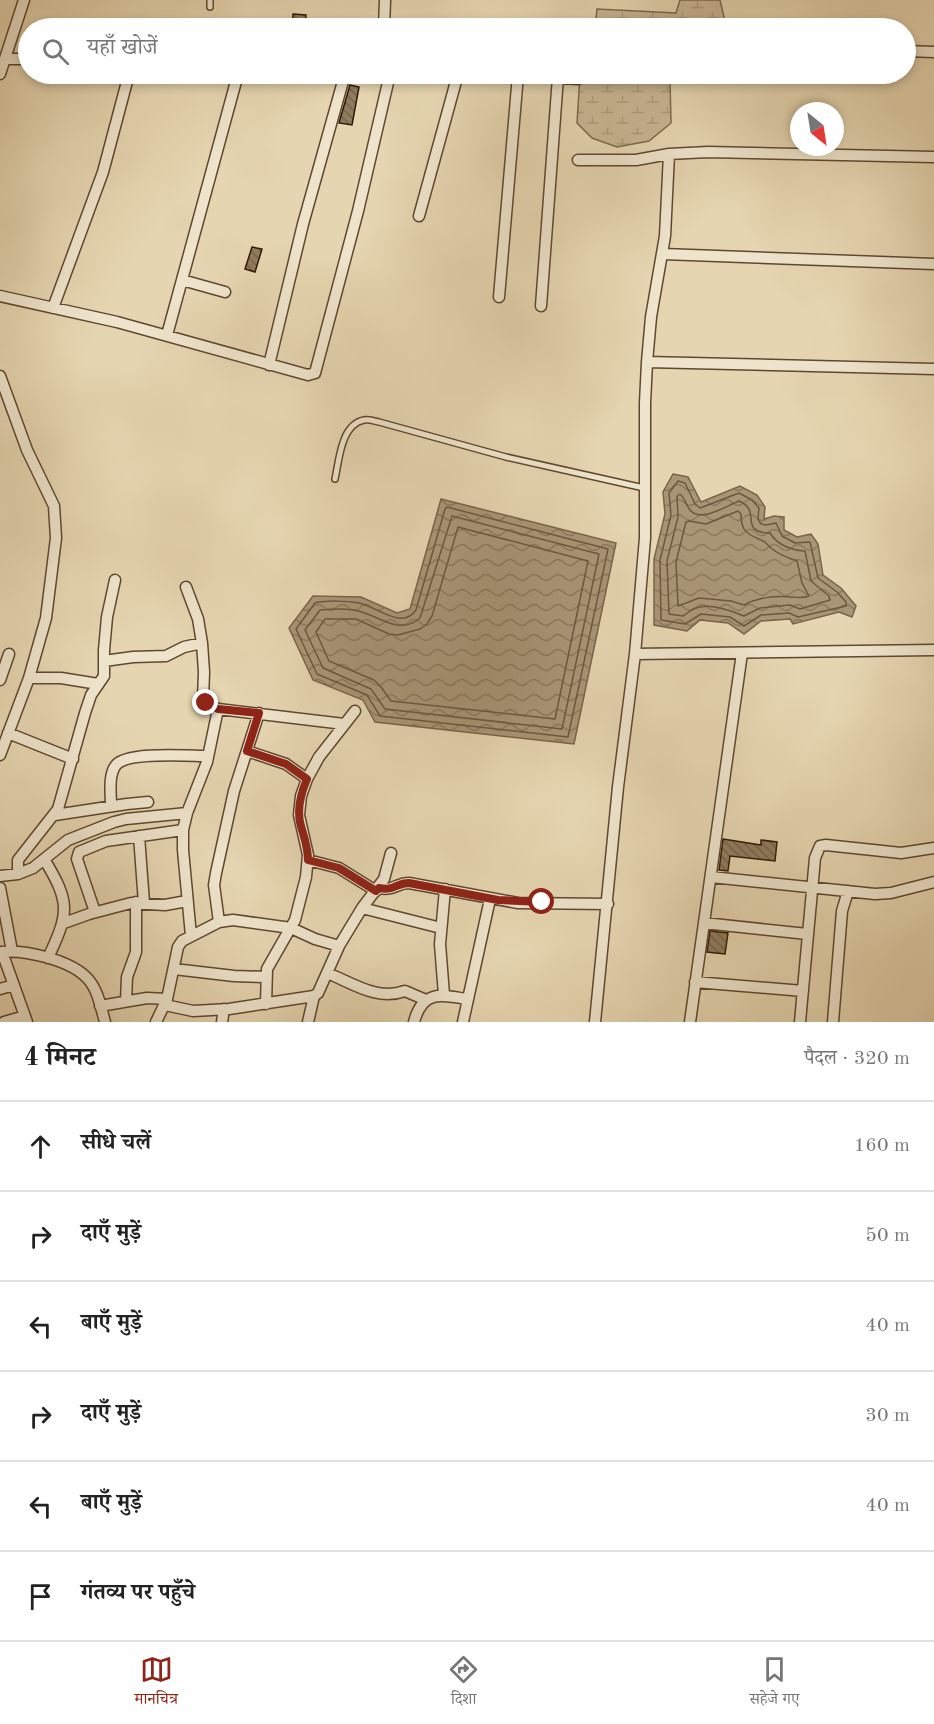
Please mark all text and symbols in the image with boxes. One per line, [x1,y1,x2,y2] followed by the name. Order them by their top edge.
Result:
[18,18,916,84] search box
[39,35,72,68] icon: search
[87,37,158,59] text: यहाँ खोजें
[790,102,844,156] north arrow
[192,689,218,715] route end
[528,888,554,914] route start
[24,1045,96,1071] text: 4 मिनट
[804,1049,910,1069] text: पैदल · 320 m
[24,1130,57,1163] icon: ahead
[81,1132,151,1154] text: सीधे चलें
[854,1136,910,1156] text: 160 m
[24,1220,57,1253] icon: right
[81,1222,141,1244] text: दाएँ मुड़ें
[865,1226,910,1246] text: 50 m
[24,1310,57,1343] icon: left
[81,1312,142,1334] text: बाएँ मुड़ें
[865,1316,910,1336] text: 40 m
[24,1400,57,1433] icon: right
[81,1402,141,1424] text: दाएँ मुड़ें
[865,1406,910,1426] text: 30 m
[24,1490,57,1523] icon: left
[81,1492,142,1514] text: बाएँ मुड़ें
[865,1496,910,1516] text: 40 m
[24,1580,57,1613] icon: arrive
[81,1582,195,1604] text: गंतव्य पर पहुँचे
[135,1653,178,1714] tab: मानचित्र
[447,1653,480,1714] tab: दिशा
[749,1653,799,1714] tab: सहेजे गए

